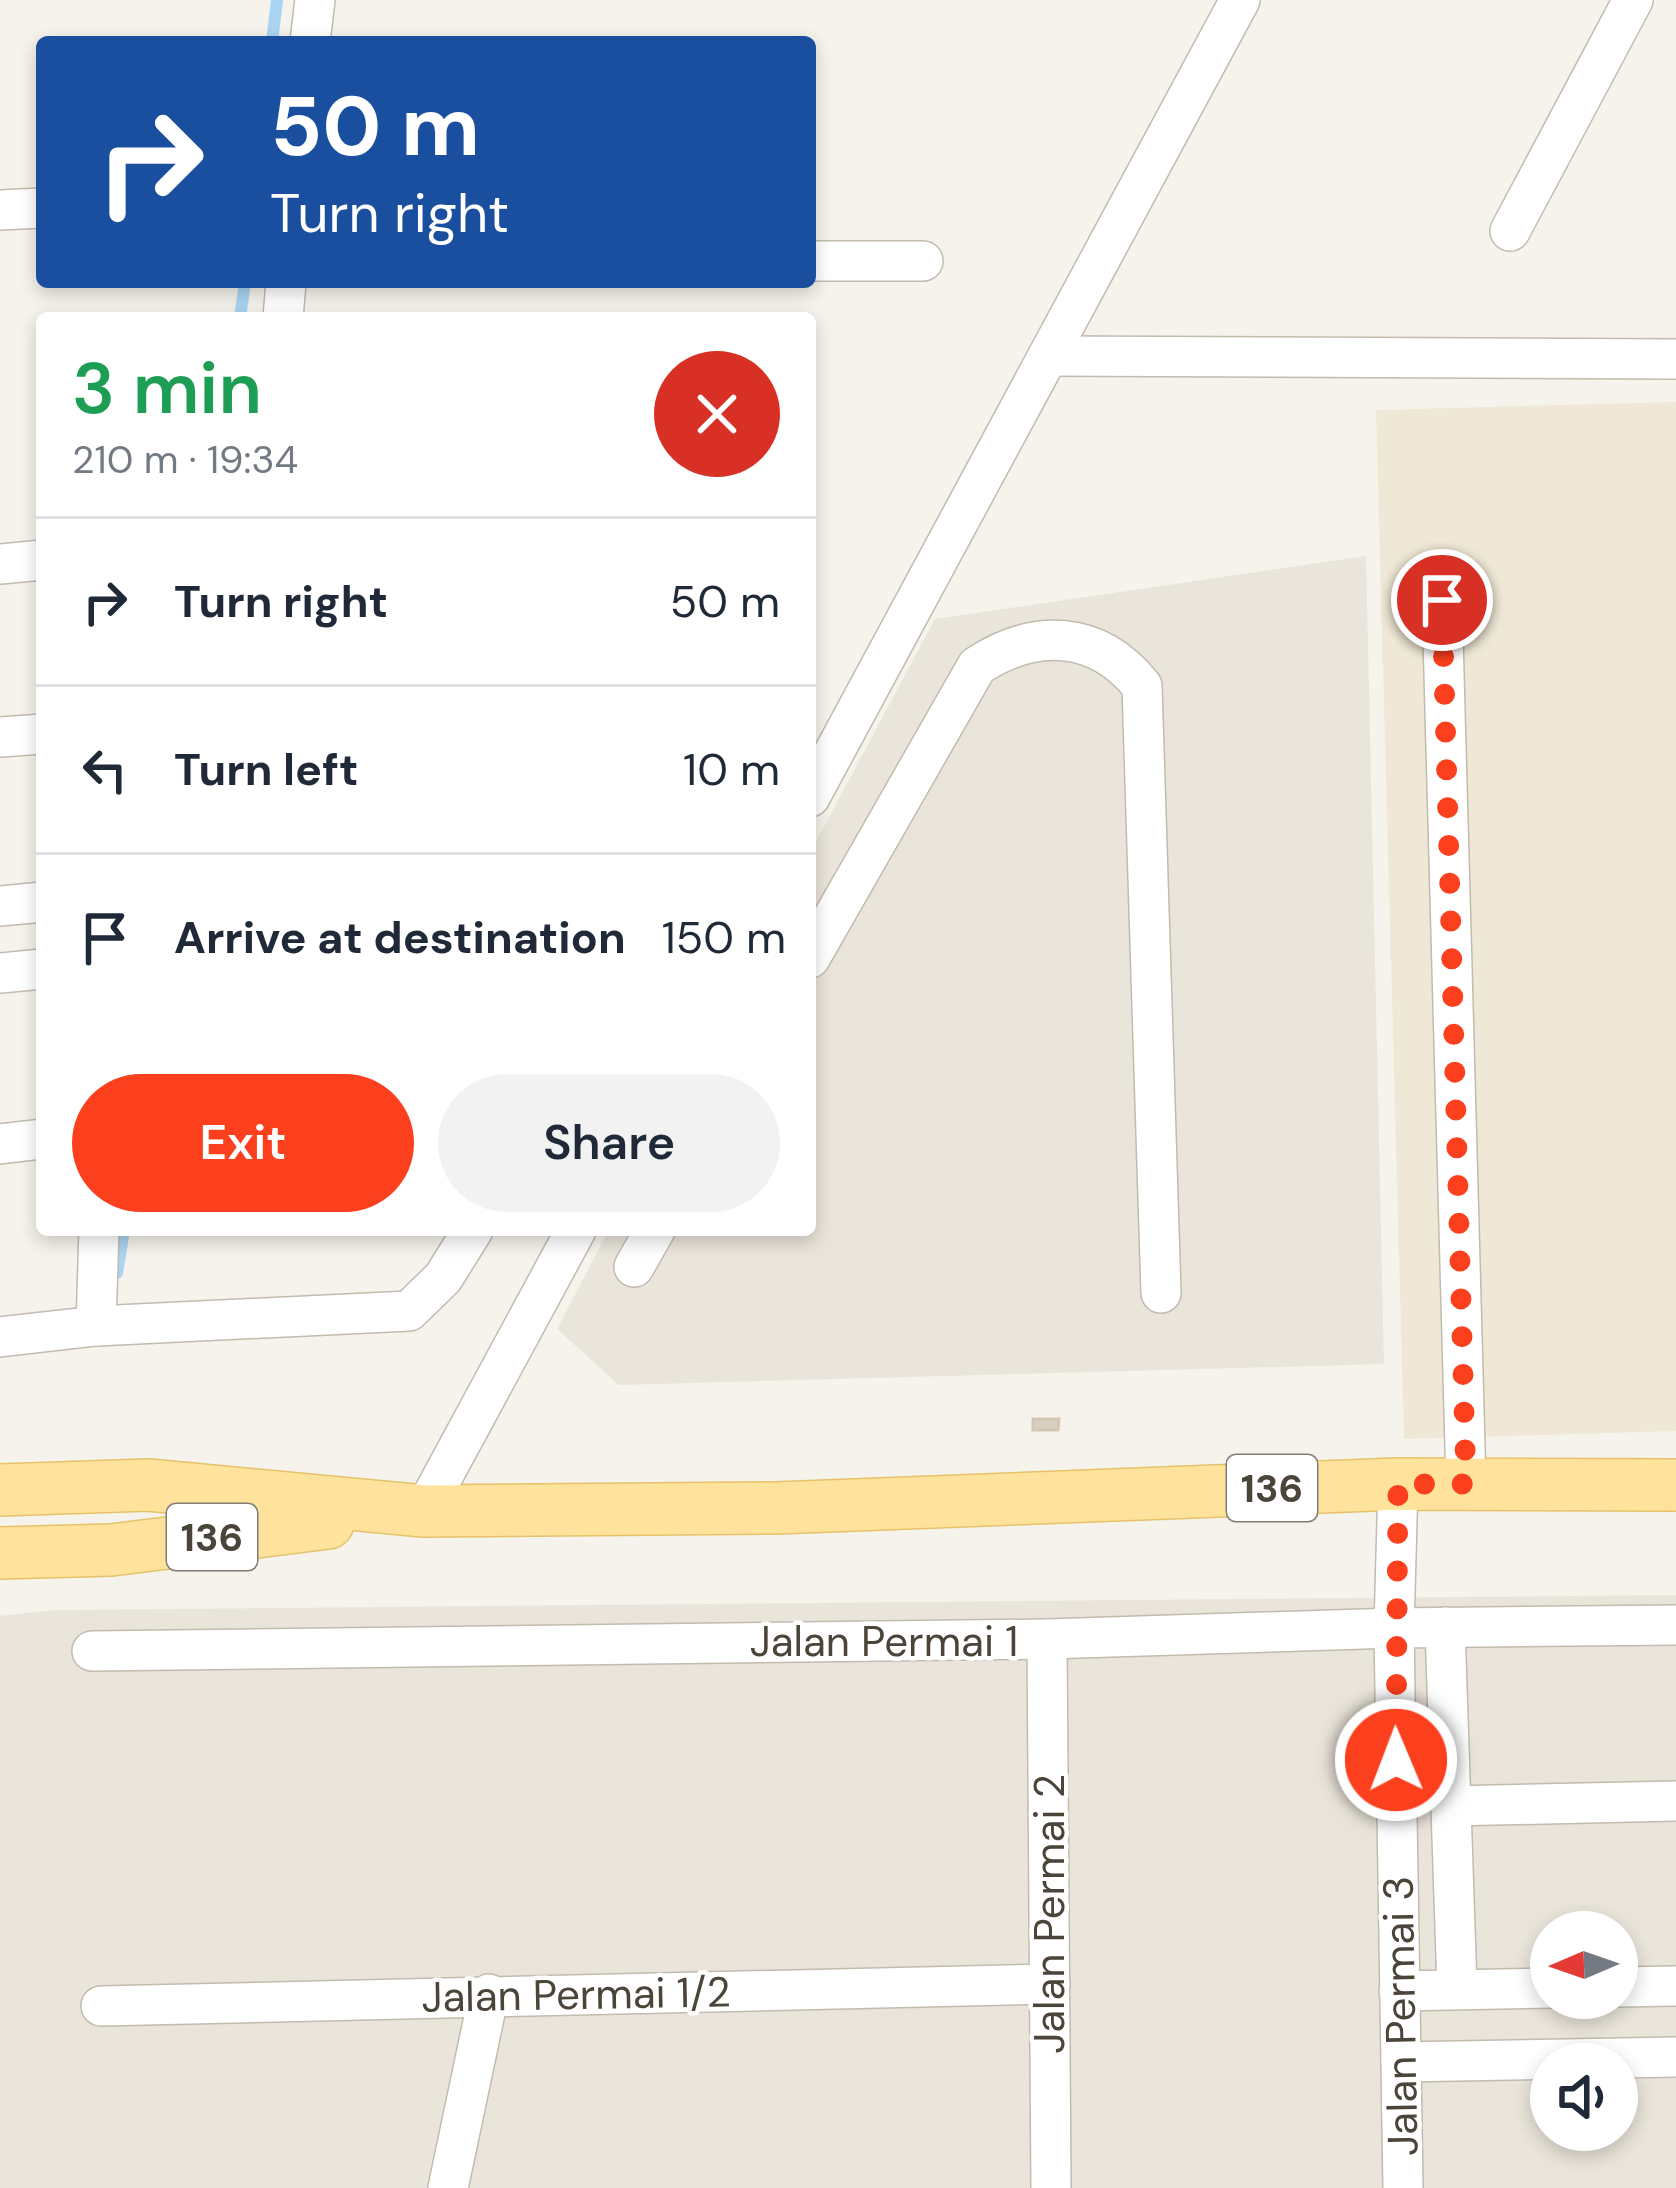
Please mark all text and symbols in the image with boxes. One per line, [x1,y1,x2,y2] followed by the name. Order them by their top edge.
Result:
[270,72,480,181] text: 50 m
[72,84,228,240] icon: right
[270,178,509,249] text: Turn right
[72,342,262,435] text: 3 min
[654,351,780,477] button: close
[72,434,298,485] text: 210 m · 19:34
[1391,549,1493,651] pin
[1409,567,1475,633] icon: arrive
[72,569,138,635] icon: right
[174,572,388,631] text: Turn right
[670,572,780,631] text: 50 m
[72,737,138,803] icon: left
[174,740,358,799] text: Turn left
[683,740,780,799] text: 10 m
[72,905,138,971] icon: arrive
[174,908,626,967] text: Arrive at destination
[662,908,786,967] text: 150 m
[72,1074,414,1212] button: Exit
[438,1074,780,1212] button: Share
[1227,1455,1317,1521] road number: 136
[167,1504,257,1570] road number: 136
[750,1614,1018,1669] street label: Jalan Permai 1
[1333,1697,1459,1823] position arrow
[1022,1774,1077,2054] street label: Jalan Permai 2
[1371,1875,1430,2157] street label: Jalan Permai 3
[1530,1911,1638,2019] north arrow
[1530,1911,1638,2151] map controls
[421,1964,731,2025] street label: Jalan Permai 1/2
[1530,2043,1638,2151] button: sound

